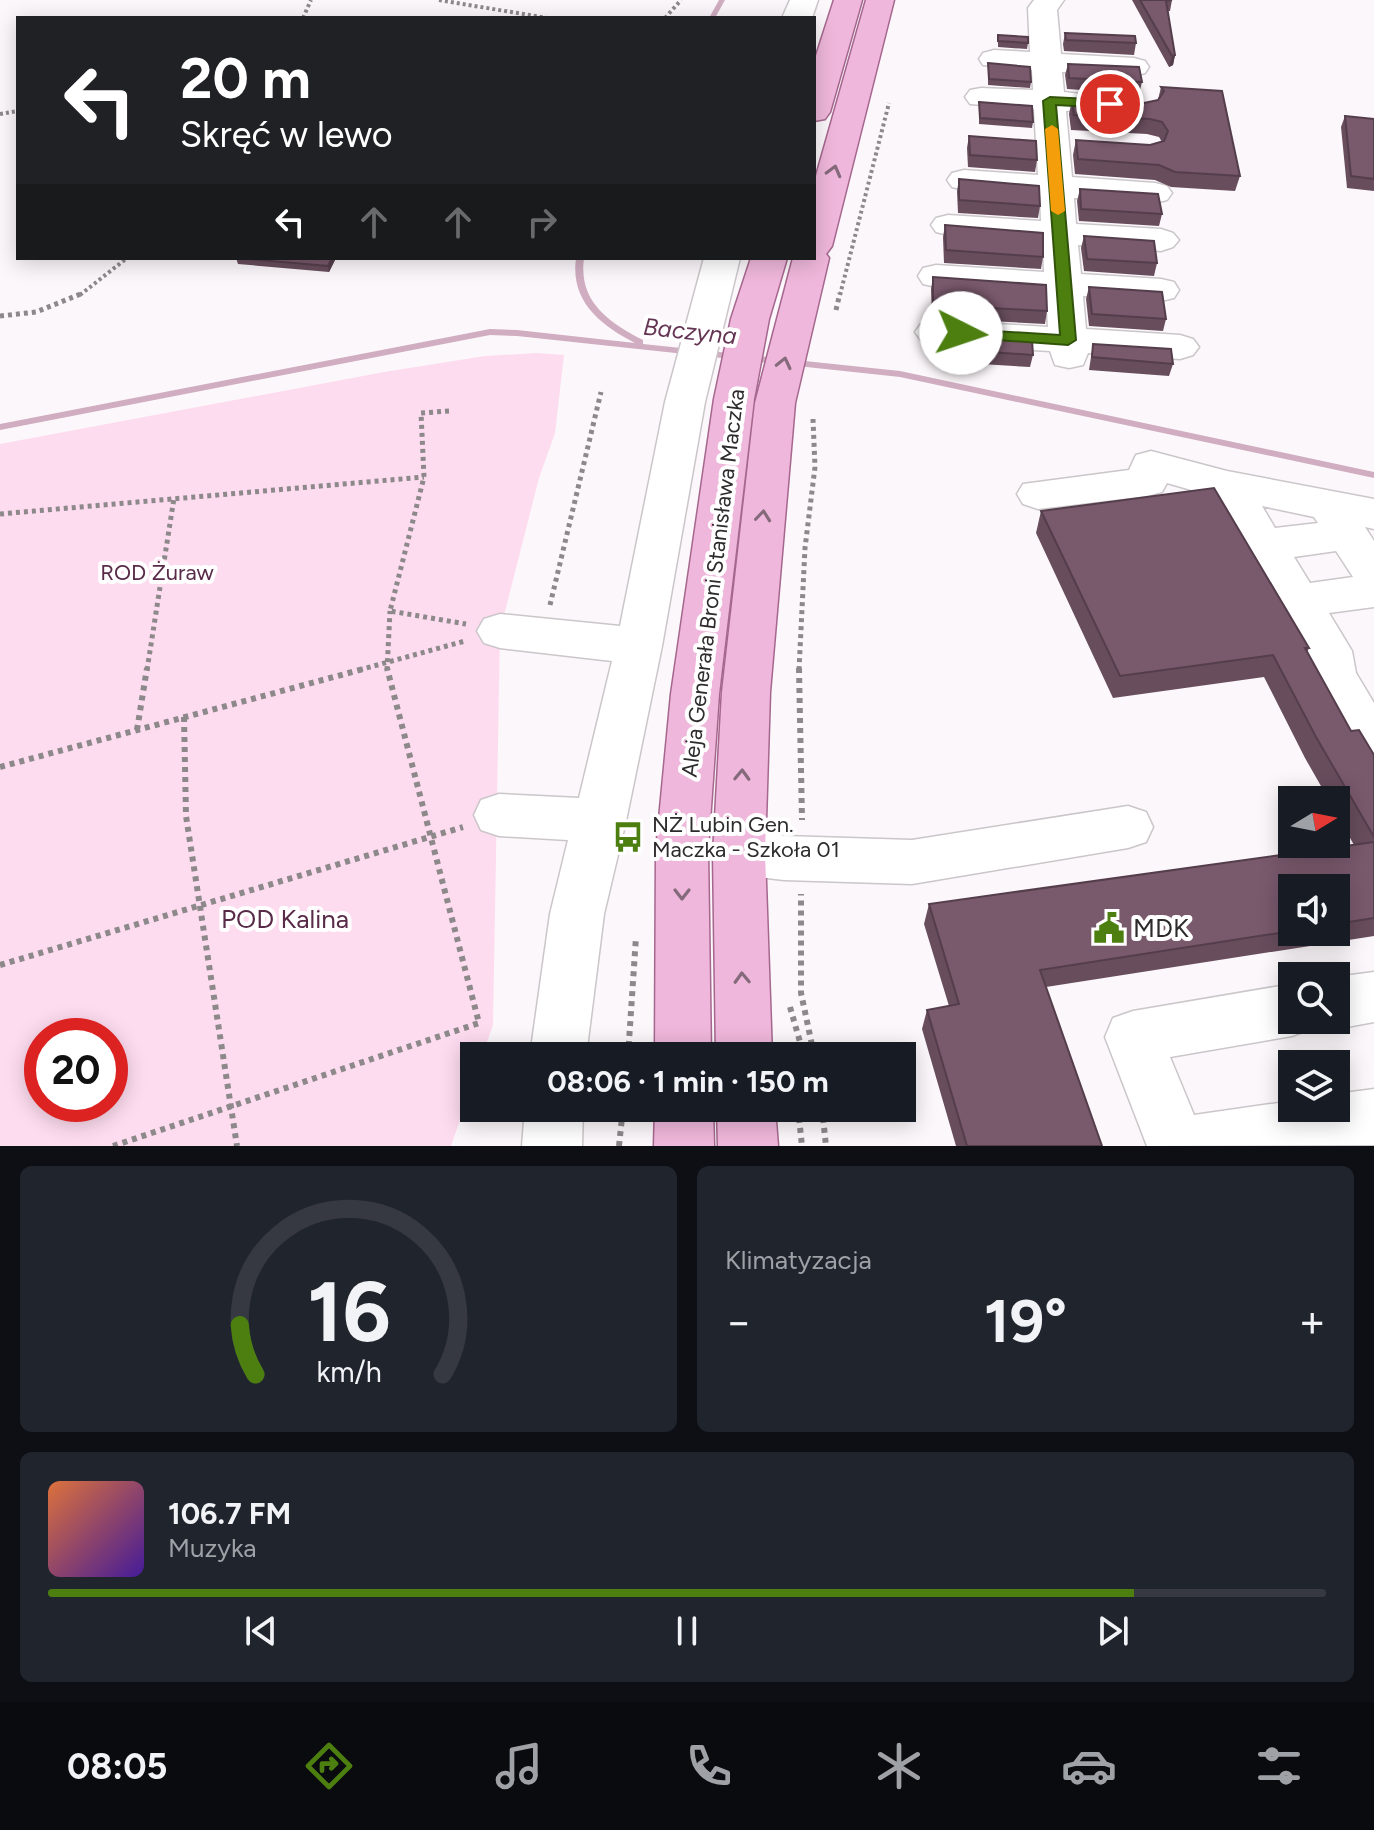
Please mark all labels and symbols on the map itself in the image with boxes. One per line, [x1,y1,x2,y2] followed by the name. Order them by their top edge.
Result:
[1076,70,1144,138] pin
[825,164,841,178] one-way arrow
[919,291,1003,375] position arrow
[642,312,738,350] water label: Baczyna
[775,357,792,371] one-way arrow
[676,387,750,779] street label: Aleja Generała Broni Stanisława Maczka
[755,509,772,522] one-way arrow
[100,559,215,586] park label: ROD Żuraw
[734,768,751,781] one-way arrow
[1278,786,1350,858] north arrow
[652,811,840,863] place label: NŻ Lubin Gen. Maczka - Szkoła 01
[611,820,645,854] bus stop icon: NŻ Lubin Gen. Maczka - Szkoła 01
[674,888,691,901] one-way arrow
[221,903,349,935] park label: POD Kalina
[1092,911,1126,945] public building icon: MDK
[1133,912,1189,944] place label: MDK
[734,971,751,984] one-way arrow
[24,1018,128,1122] speed limit sign: 20

